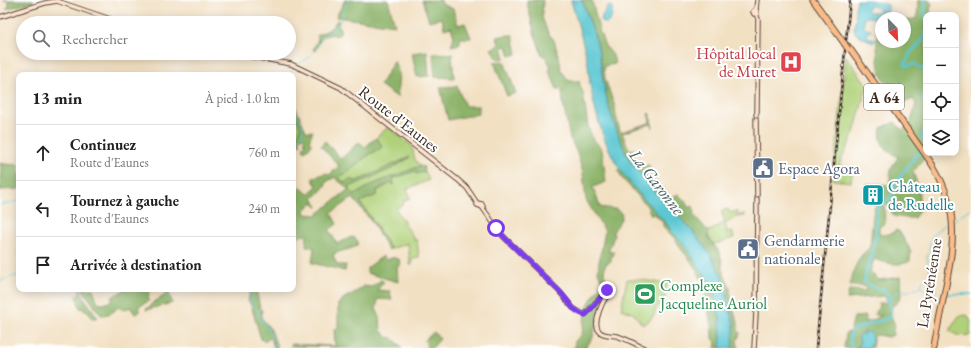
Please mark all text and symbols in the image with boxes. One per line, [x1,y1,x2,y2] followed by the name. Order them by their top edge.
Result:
[875,12,911,48] north arrow
[923,12,959,156] map controls
[923,12,959,48] button: +
[16,16,296,60] search box
[30,27,52,49] icon: search
[62,29,128,48] text: Rechercher
[696,43,776,82] place label: Hôpital local de Muret
[923,48,959,84] button: −
[778,49,804,75] hospital icon: Hôpital local de Muret
[354,81,444,157] street label: Route d'Eaunes
[864,84,904,110] road number: A 64
[923,84,959,120] button: locate
[32,87,82,109] text: 13 min
[205,90,280,107] text: À pied · 1.0 km
[923,120,959,156] button: layers
[70,135,136,154] text: Continuez
[32,142,54,164] icon: ahead
[249,144,280,161] text: 760 m
[624,144,690,220] water label: La Garonne
[70,154,149,171] text: Route d'Eaunes
[750,155,776,181] public building icon: Espace Agora
[778,158,860,179] place label: Espace Agora
[888,176,954,215] place label: Château de Rudelle
[860,182,886,208] building icon: Château de Rudelle
[70,191,179,210] text: Tournez à gauche
[32,198,54,220] icon: left
[249,200,280,217] text: 240 m
[70,210,149,227] text: Route d'Eaunes
[487,219,505,237] route start
[764,230,844,269] place label: Gendarmerie nationale
[735,236,761,262] public building icon: Gendarmerie nationale
[912,237,946,329] street label: La Pyrénéenne
[32,254,54,276] icon: arrive
[70,255,202,274] text: Arrivée à destination
[658,275,767,314] place label: Complexe Jacqueline Auriol
[598,281,616,299] route end
[632,281,658,307] sports icon: Complexe Jacqueline Auriol

